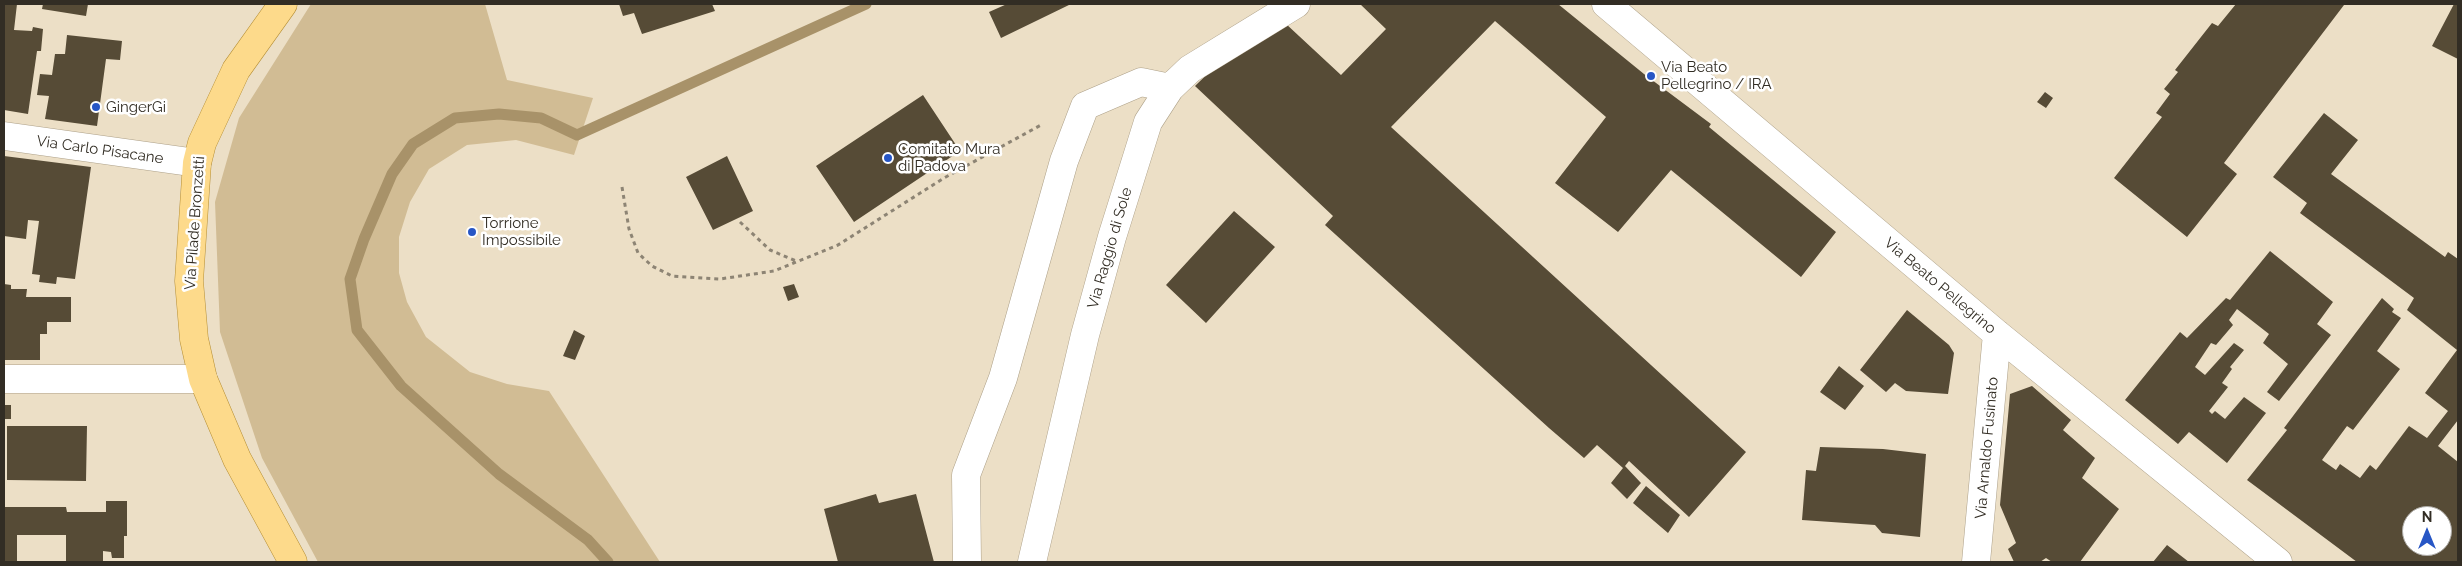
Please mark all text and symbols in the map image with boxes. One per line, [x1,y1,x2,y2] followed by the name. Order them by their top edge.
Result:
[1661,58,1772,93] place label: Via Beato Pellegrino / IRA
[1645,70,1657,82] marker: Via Beato Pellegrino / IRA
[106,98,166,116] place label: GingerGi
[90,101,102,113] marker: GingerGi
[35,132,165,168] street label: Via Carlo Pisacane
[898,140,1001,175] place label: Comitato Mura di Padova
[882,152,894,164] marker: Comitato Mura di Padova
[181,155,209,291] street label: Via Pilade Bronzetti
[1084,185,1136,311] street label: Via Raggio di Sole
[482,214,561,249] place label: Torrione Impossibile
[466,226,478,238] marker: Torrione Impossibile
[1880,234,2000,338] street label: Via Beato Pellegrino
[1972,376,2002,520] street label: Via Arnaldo Fusinato
[2402,506,2452,556] north arrow
[2422,509,2432,525] text: N

